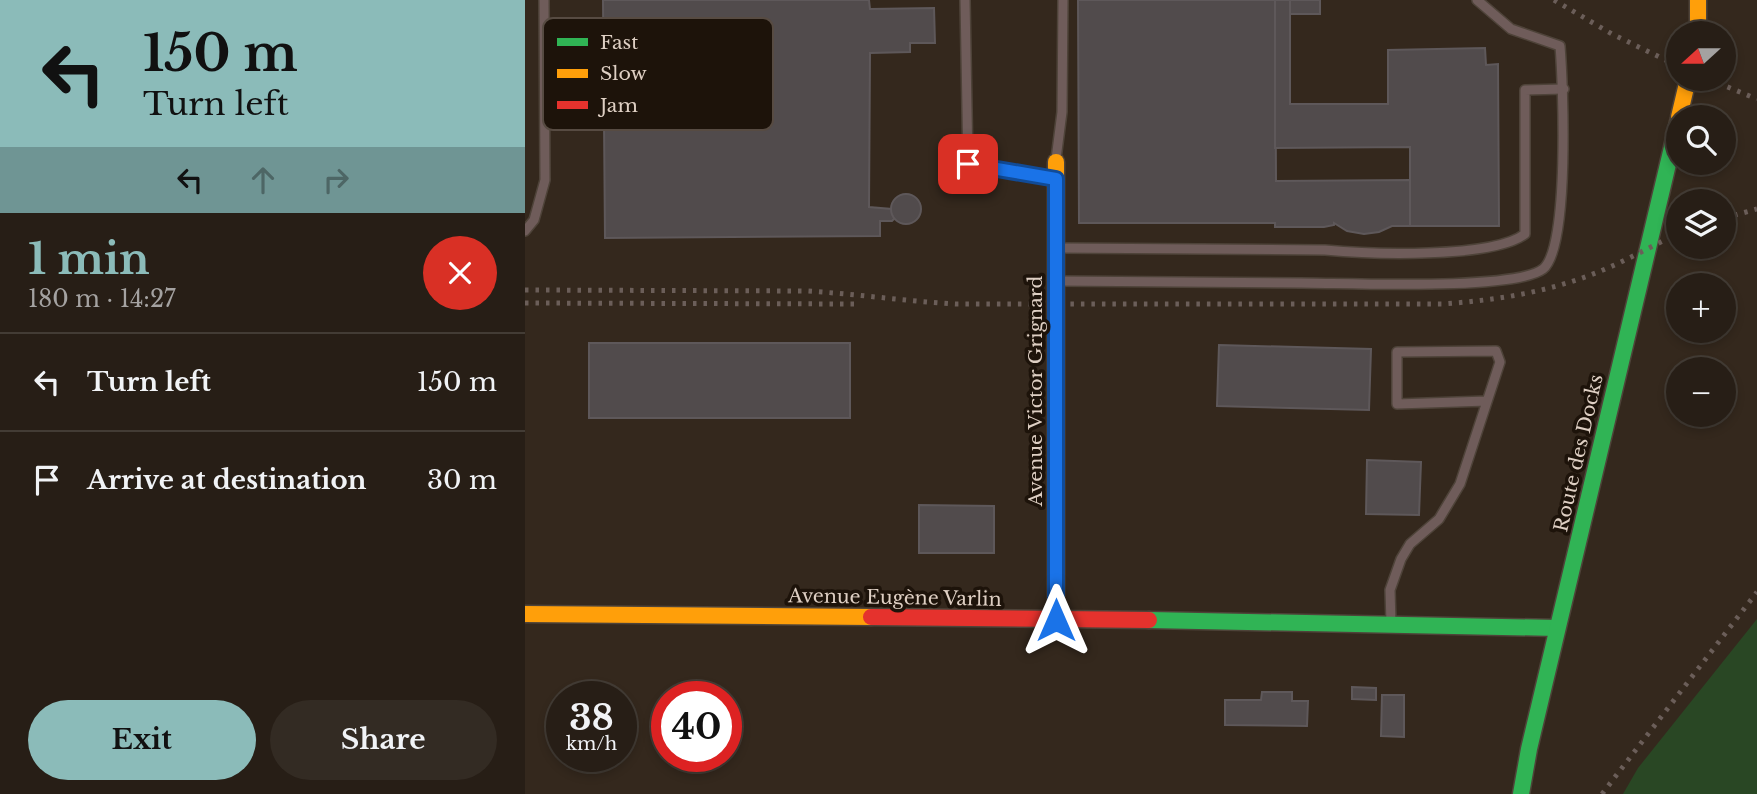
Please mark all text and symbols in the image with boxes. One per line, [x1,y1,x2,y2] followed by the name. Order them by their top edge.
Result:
[543,18,773,130] legend
[1666,21,1736,91] north arrow
[1666,21,1736,427] map controls
[143,23,298,84] text: 150 m
[28,28,119,119] icon: left
[600,31,639,54] text: Fast
[600,62,647,85] text: Slow
[143,84,289,124] text: Turn left
[597,94,638,117] text: Jam
[1666,105,1736,175] button: search
[938,134,998,194] pin
[949,145,987,183] icon: arrive
[171,161,209,199] icon: left
[244,161,282,199] icon: ahead
[317,161,355,199] icon: right
[1666,189,1736,259] button: layers
[28,233,150,285] text: 1 min
[423,236,497,310] button: close
[1666,273,1736,343] button: +
[1024,275,1047,507] street label: Avenue Victor Grignard
[28,285,176,313] text: 180 m · 14:27
[1666,357,1736,427] button: −
[28,363,66,401] icon: left
[87,366,211,398] text: Turn left
[417,366,497,398] text: 150 m
[1549,372,1608,534] street label: Route des Docks
[28,461,66,499] icon: arrive
[87,464,367,496] text: Arrive at destination
[427,464,497,496] text: 30 m
[1019,583,1093,657] position arrow
[787,584,1002,611] street label: Avenue Eugène Varlin
[651,681,742,772] speed limit sign: 40
[569,696,614,739] text: 38
[28,700,256,780] button: Exit
[270,700,497,780] button: Share
[566,733,617,755] text: km/h

